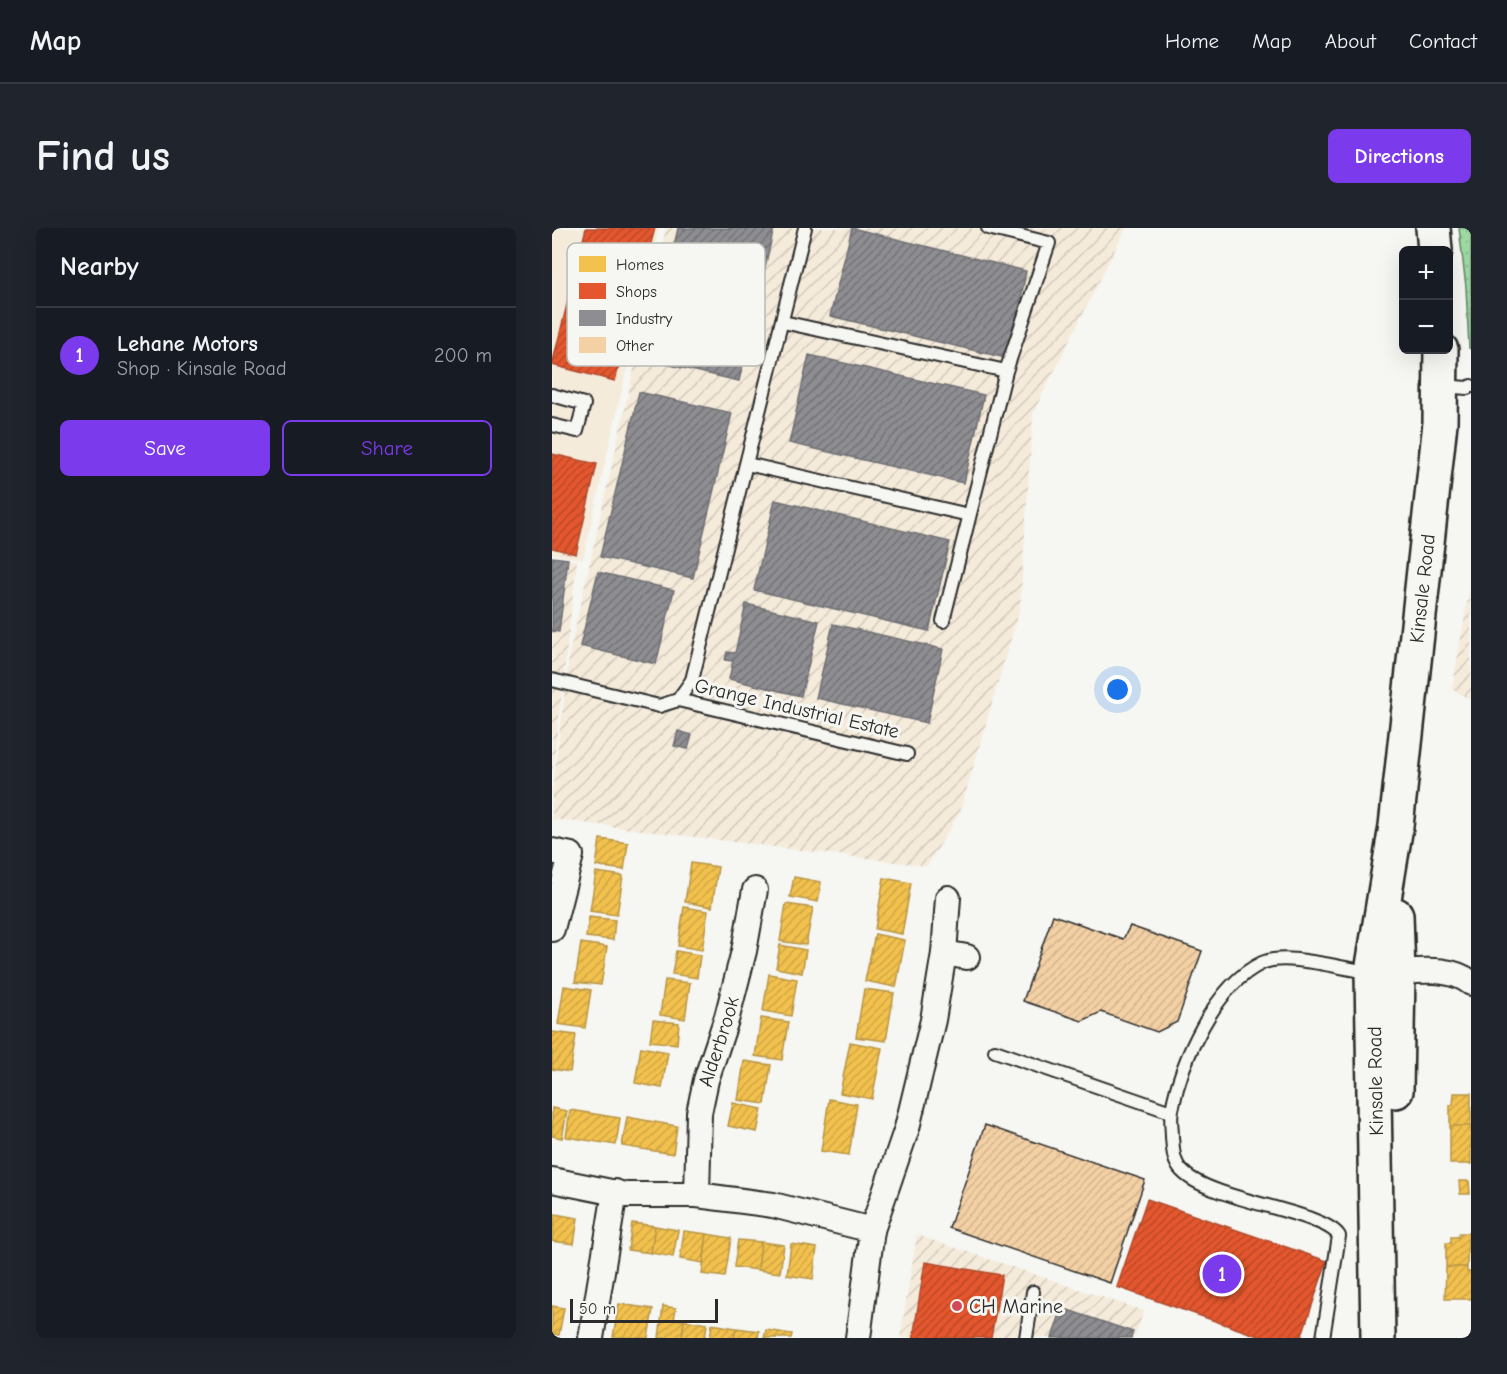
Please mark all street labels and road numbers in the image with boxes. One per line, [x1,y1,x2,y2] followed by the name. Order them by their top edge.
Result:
[1405,533,1440,644] street label: Kinsale Road
[692,674,901,743] street label: Grange Industrial Estate
[694,994,744,1089] street label: Alderbrook
[1363,1026,1388,1136] street label: Kinsale Road

